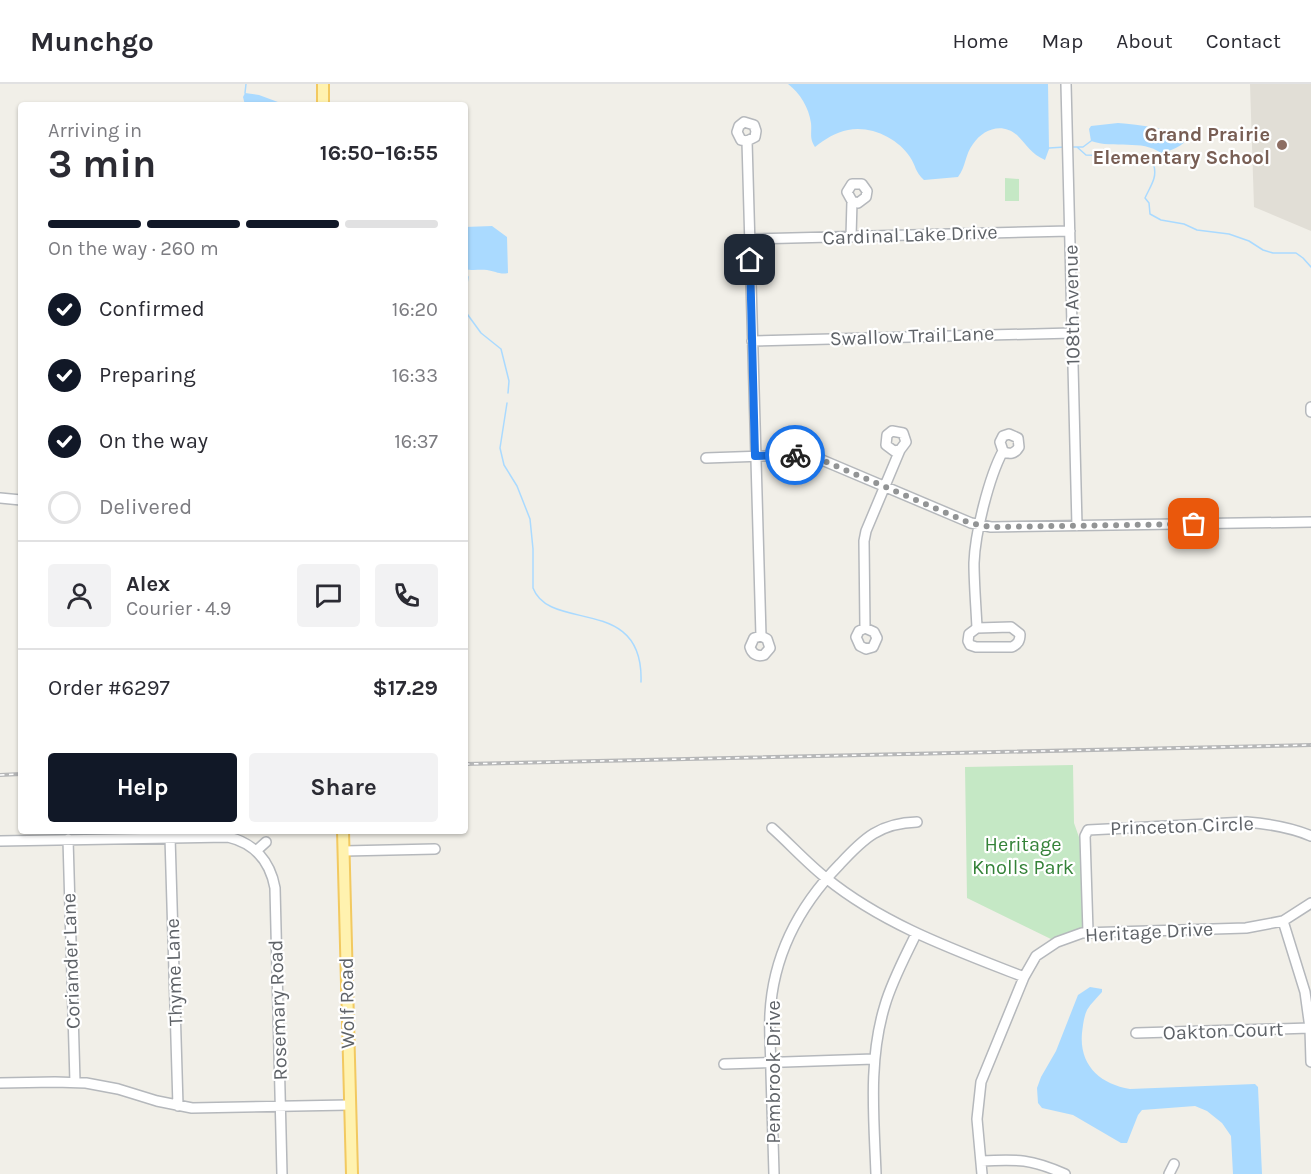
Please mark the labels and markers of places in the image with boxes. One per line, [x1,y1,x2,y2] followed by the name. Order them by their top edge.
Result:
[1092,123,1270,169] place label: Grand Prairie Elementary School
[1275,138,1289,152] marker: Grand Prairie Elementary School
[724,234,775,285] pin
[1168,498,1219,549] pin

